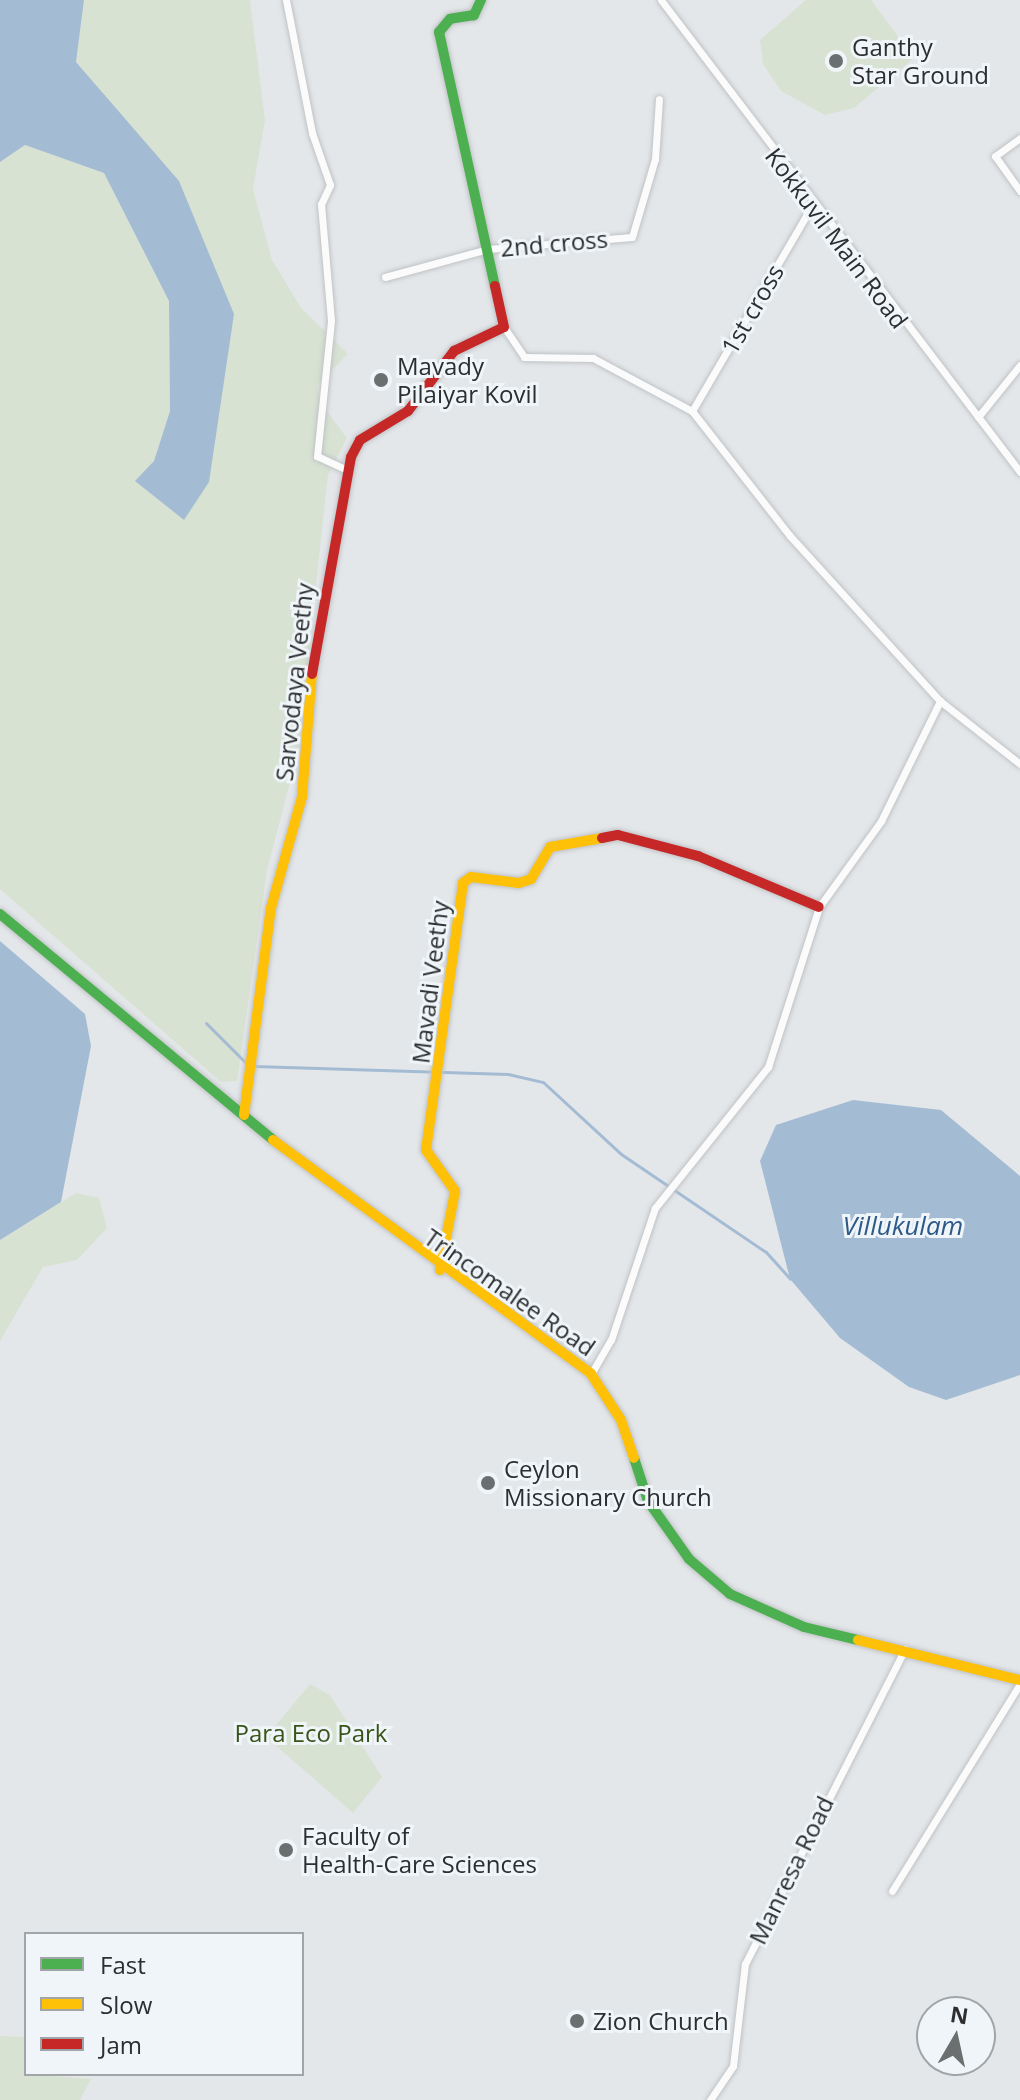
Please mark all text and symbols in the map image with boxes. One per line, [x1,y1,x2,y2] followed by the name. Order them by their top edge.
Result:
[852,33,989,89] place label: Ganthy Star Ground
[827,52,845,70] marker: Ganthy Star Ground
[760,142,914,334] street label: Kokkuvil Main Road
[499,224,609,262] street label: 2nd cross
[715,259,789,359] street label: 1st cross
[397,352,538,408] place label: Mavady Pilaiyar Kovil
[372,371,390,389] marker: Mavady Pilaiyar Kovil
[269,582,319,782] street label: Sarvodaya Veethy
[406,899,454,1065] street label: Mavadi Veethy
[843,1210,963,1242] water label: Villukulam
[419,1222,601,1362] street label: Trincomalee Road
[504,1455,712,1511] place label: Ceylon Missionary Church
[479,1474,497,1492] marker: Ceylon Missionary Church
[235,1719,387,1747] park label: Para Eco Park
[743,1791,839,1949] street label: Manresa Road
[302,1822,537,1878] place label: Faculty of Health-Care Sciences
[277,1841,295,1859] marker: Faculty of Health-Care Sciences
[24,1932,304,2076] legend
[100,1948,146,1981] text: Fast
[100,1988,152,2021] text: Slow
[916,1996,996,2076] north arrow
[948,1998,971,2030] text: N
[593,2007,729,2035] place label: Zion Church
[568,2012,586,2030] marker: Zion Church
[100,2028,142,2061] text: Jam

